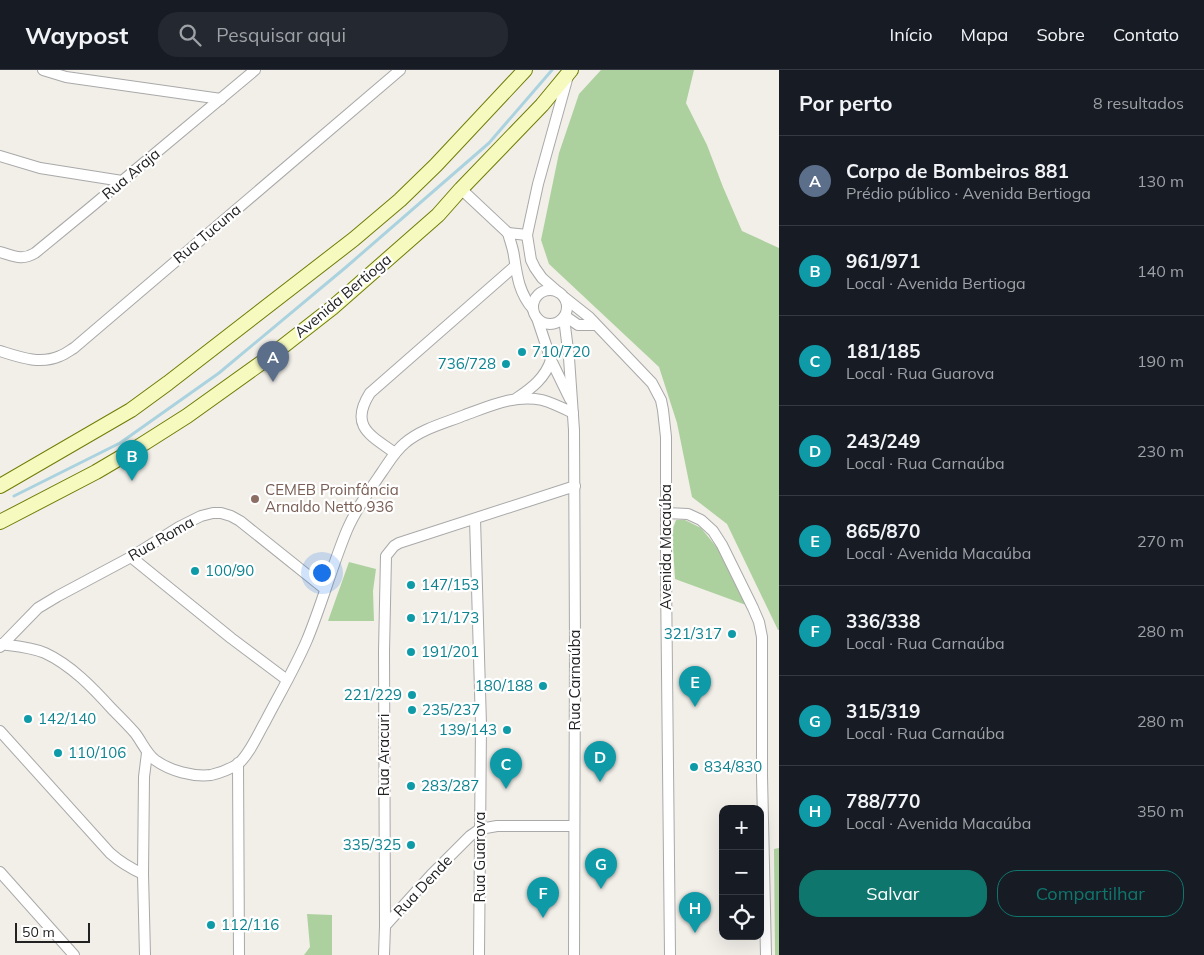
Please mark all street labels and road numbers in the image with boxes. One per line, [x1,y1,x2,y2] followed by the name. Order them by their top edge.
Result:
[98,144,164,203] street label: Rua Araja
[169,200,244,267] street label: Rua Tucuna
[290,250,395,342] street label: Avenida Bertioga
[656,484,675,610] street label: Avenida Macaúba
[124,512,197,565] street label: Rua Roma
[565,630,584,730] street label: Rua Carnaúba
[374,714,393,796] street label: Rua Aracuri
[470,811,489,903] street label: Rua Guarova
[389,851,456,920] street label: Rua Dende

